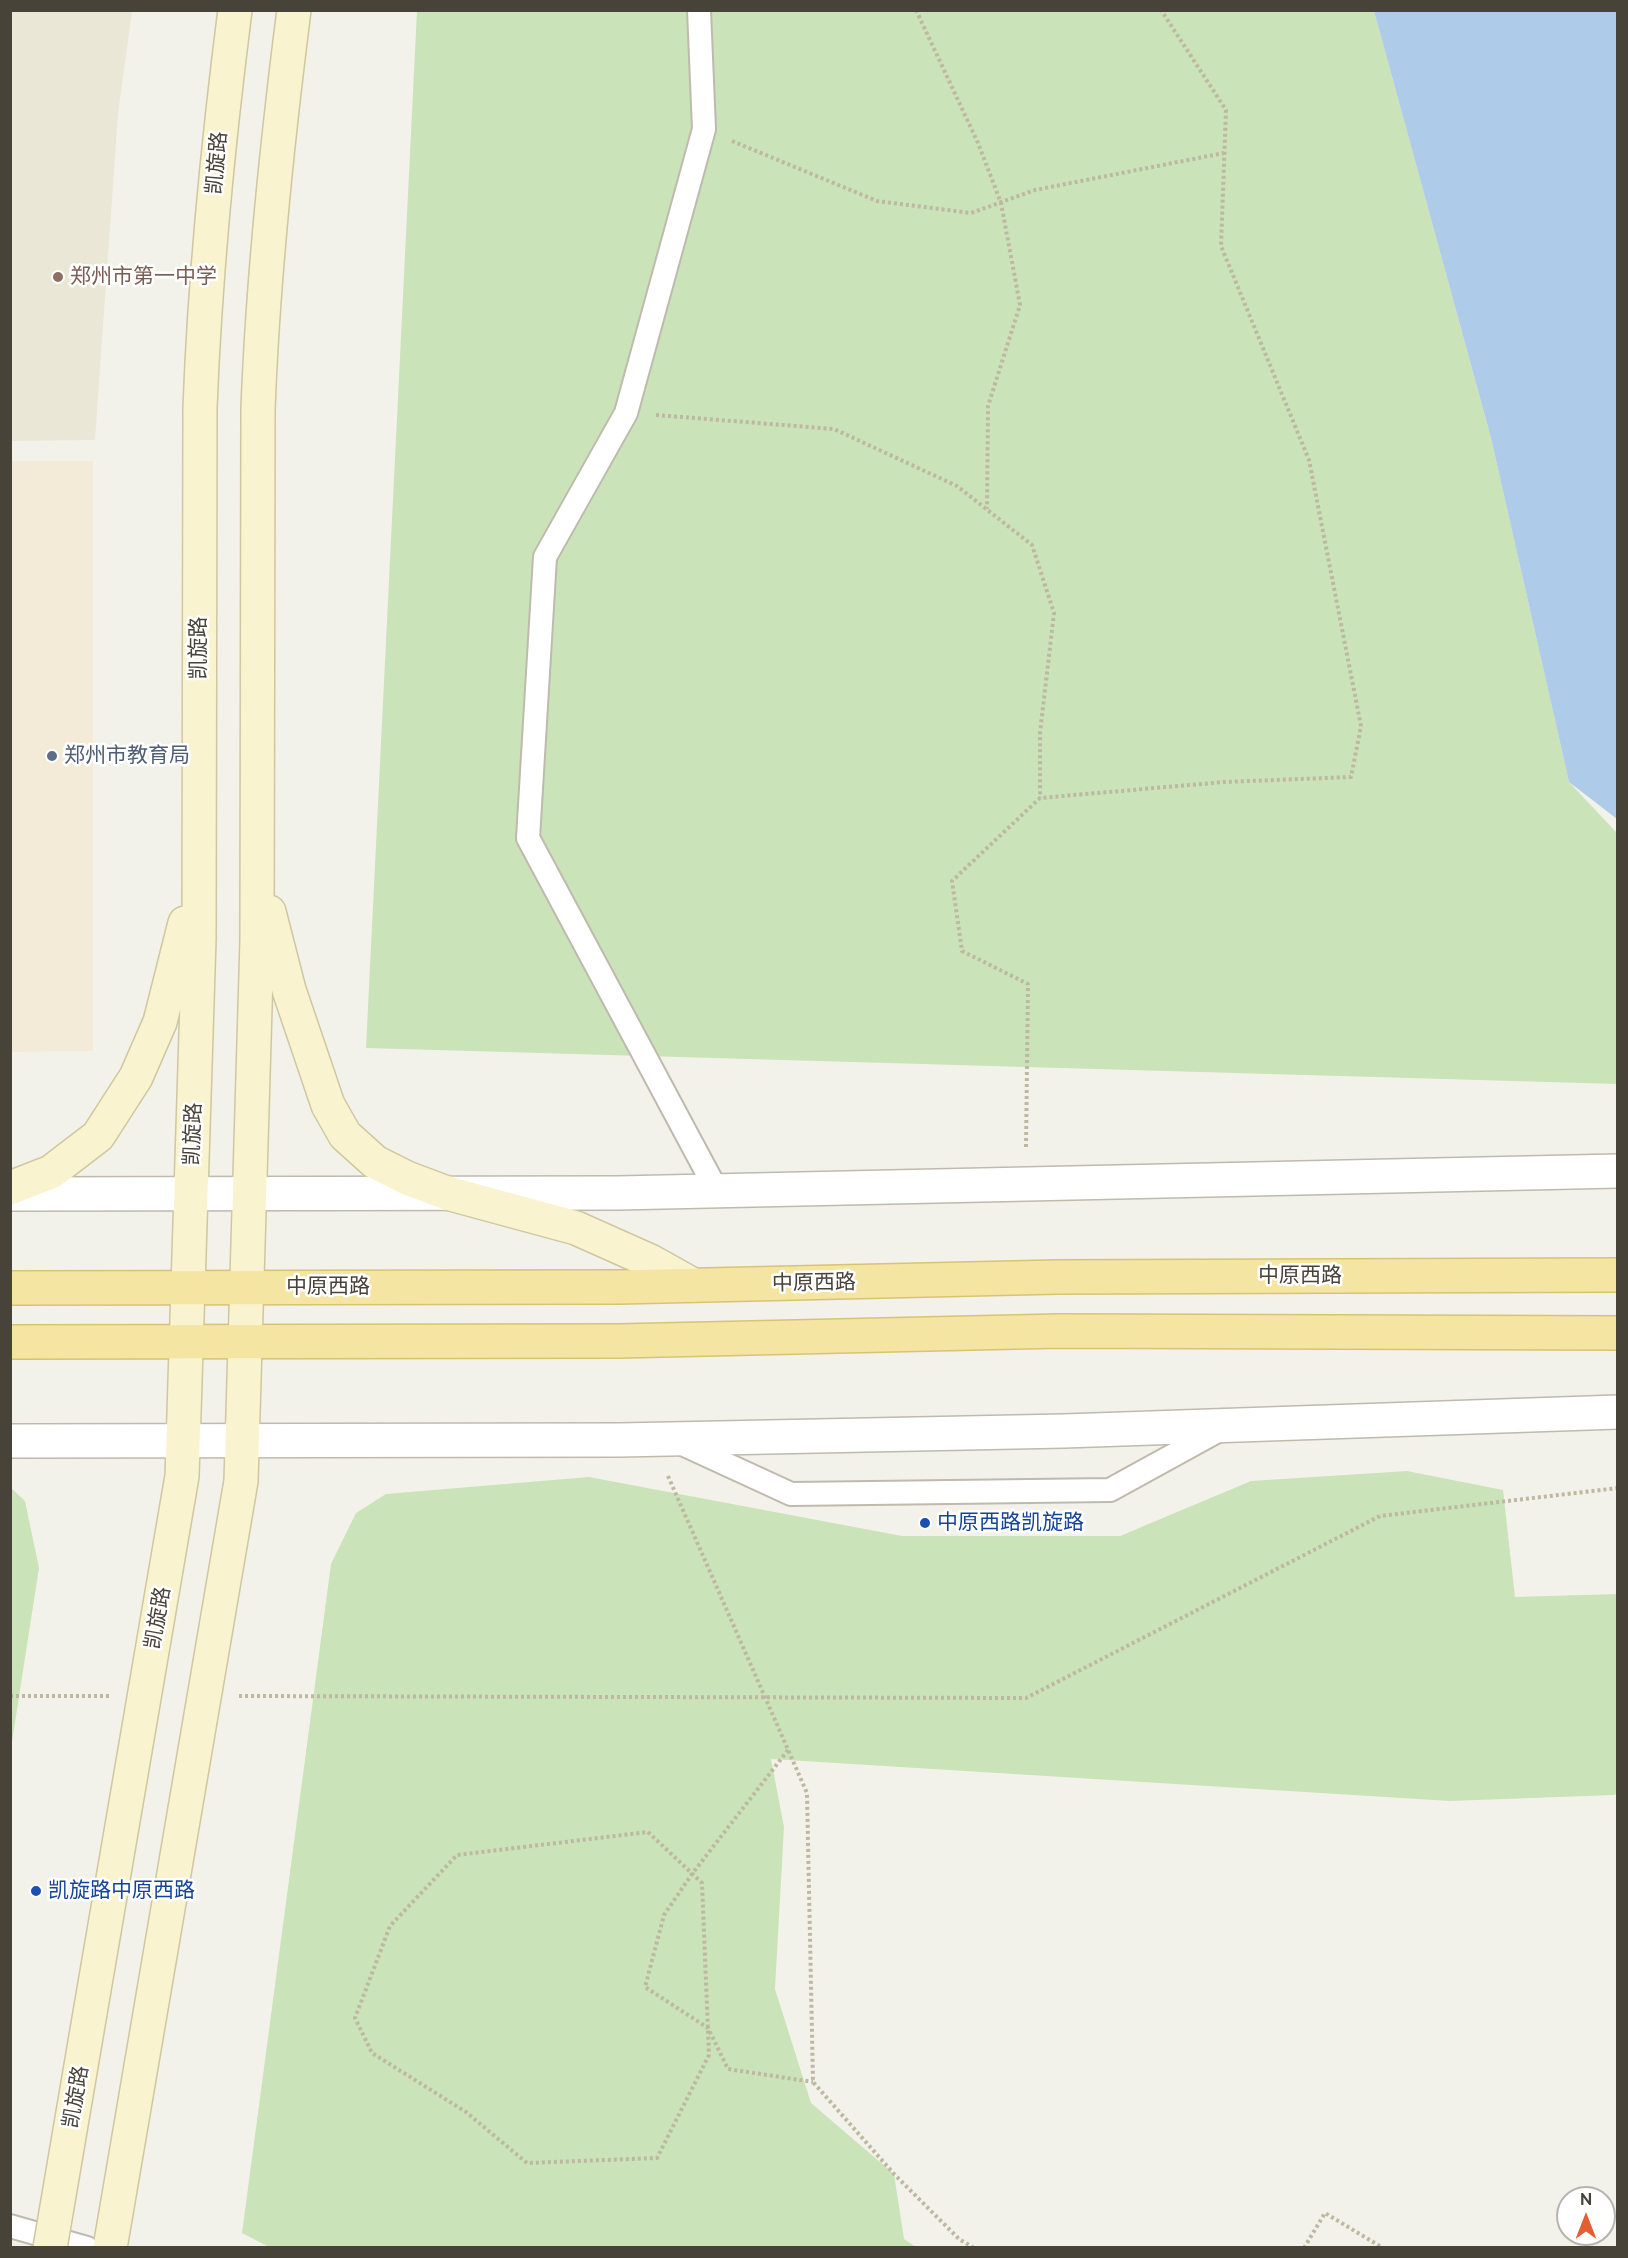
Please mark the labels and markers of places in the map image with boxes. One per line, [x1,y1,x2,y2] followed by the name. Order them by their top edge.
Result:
[70,264,217,290] place label: 郑州市第一中学
[51,270,65,284] marker: 郑州市第一中学
[64,743,190,769] place label: 郑州市教育局
[45,749,59,763] marker: 郑州市教育局
[937,1510,1084,1536] place label: 中原西路凯旋路
[918,1516,932,1530] marker: 中原西路凯旋路
[48,1878,195,1904] place label: 凯旋路中原西路
[29,1884,43,1898] marker: 凯旋路中原西路

